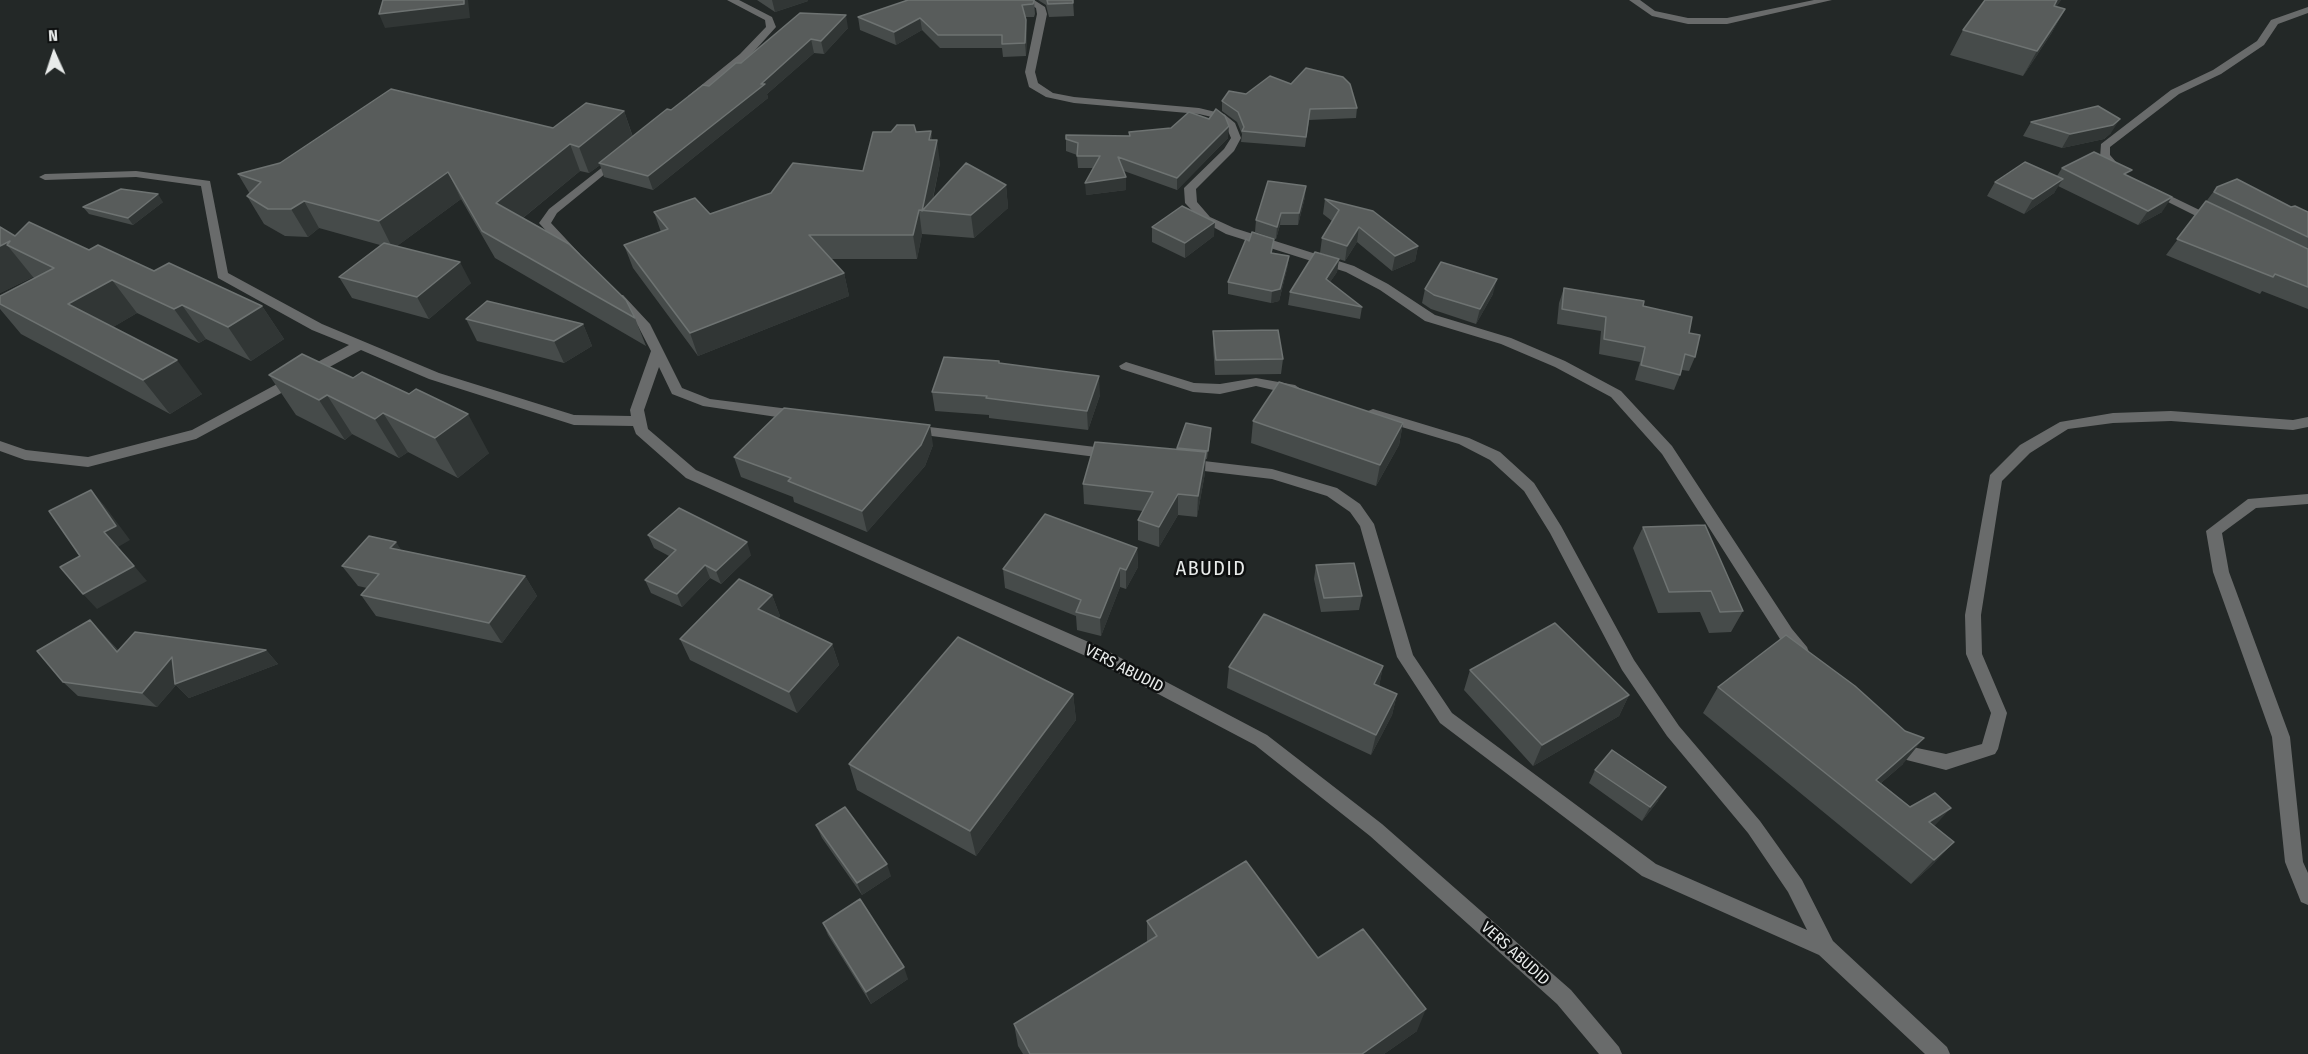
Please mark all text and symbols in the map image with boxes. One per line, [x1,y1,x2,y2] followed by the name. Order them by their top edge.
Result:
[24,24,84,84] north arrow
[48,26,58,45] text: N
[1176,557,1246,581] district label: ABUDID
[1082,641,1166,697] street label: VERS ABUDID
[1477,918,1553,990] street label: VERS ABUDID

